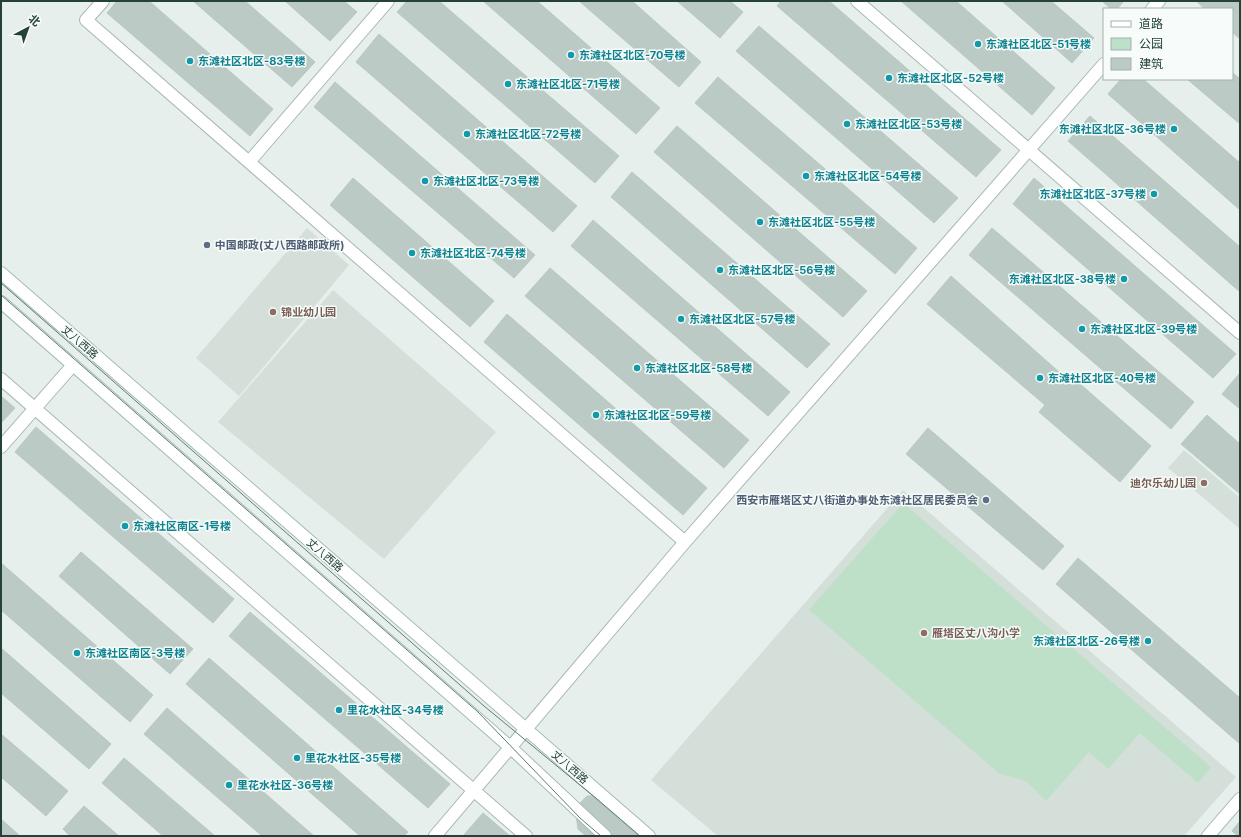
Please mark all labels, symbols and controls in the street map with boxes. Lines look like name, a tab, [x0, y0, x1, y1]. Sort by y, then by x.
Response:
north arrow	[8, 8, 48, 48]
legend	[1103, 8, 1233, 80]
text: 北	[26, 12, 43, 29]
text: 道路	[1139, 16, 1163, 31]
text: 公园	[1139, 36, 1163, 51]
place label: 东滩社区北区-51号楼	[986, 37, 1091, 51]
marker: 东滩社区北区-51号楼	[973, 39, 983, 49]
place label: 东滩社区北区-70号楼	[579, 48, 685, 62]
marker: 东滩社区北区-70号楼	[566, 50, 576, 60]
place label: 东滩社区北区-83号楼	[198, 54, 305, 68]
marker: 东滩社区北区-83号楼	[185, 56, 195, 66]
text: 建筑	[1139, 56, 1163, 71]
place label: 东滩社区北区-52号楼	[897, 71, 1004, 85]
marker: 东滩社区北区-52号楼	[884, 73, 894, 83]
place label: 东滩社区北区-71号楼	[516, 77, 620, 91]
marker: 东滩社区北区-71号楼	[503, 79, 513, 89]
place label: 东滩社区北区-53号楼	[855, 117, 962, 131]
marker: 东滩社区北区-53号楼	[842, 119, 852, 129]
place label: 东滩社区北区-36号楼	[1059, 122, 1166, 136]
marker: 东滩社区北区-36号楼	[1169, 124, 1179, 134]
place label: 东滩社区北区-72号楼	[475, 127, 581, 141]
marker: 东滩社区北区-72号楼	[462, 129, 472, 139]
place label: 东滩社区北区-54号楼	[814, 169, 922, 183]
marker: 东滩社区北区-54号楼	[801, 171, 811, 181]
place label: 东滩社区北区-73号楼	[433, 174, 539, 188]
marker: 东滩社区北区-73号楼	[420, 176, 430, 186]
place label: 东滩社区北区-37号楼	[1039, 187, 1146, 201]
marker: 东滩社区北区-37号楼	[1149, 189, 1159, 199]
place label: 东滩社区北区-55号楼	[768, 215, 875, 229]
marker: 东滩社区北区-55号楼	[755, 217, 765, 227]
place label: 中国邮政(丈八西路邮政所)	[215, 238, 344, 252]
marker: 中国邮政(丈八西路邮政所)	[202, 240, 212, 250]
place label: 东滩社区北区-74号楼	[420, 246, 526, 260]
marker: 东滩社区北区-74号楼	[407, 248, 417, 258]
place label: 东滩社区北区-56号楼	[728, 263, 835, 277]
marker: 东滩社区北区-56号楼	[715, 265, 725, 275]
place label: 东滩社区北区-38号楼	[1009, 272, 1116, 286]
marker: 东滩社区北区-38号楼	[1119, 274, 1129, 284]
place label: 锦业幼儿园	[281, 305, 336, 319]
marker: 锦业幼儿园	[268, 307, 278, 317]
place label: 东滩社区北区-57号楼	[689, 312, 796, 326]
marker: 东滩社区北区-57号楼	[676, 314, 686, 324]
street label: 丈八西路	[59, 322, 101, 362]
place label: 东滩社区北区-39号楼	[1090, 322, 1197, 336]
marker: 东滩社区北区-39号楼	[1077, 324, 1087, 334]
place label: 东滩社区北区-58号楼	[645, 361, 752, 375]
marker: 东滩社区北区-58号楼	[632, 363, 642, 373]
place label: 东滩社区北区-40号楼	[1048, 371, 1156, 385]
marker: 东滩社区北区-40号楼	[1035, 373, 1045, 383]
place label: 东滩社区北区-59号楼	[604, 408, 711, 422]
marker: 东滩社区北区-59号楼	[591, 410, 601, 420]
place label: 迪尔乐幼儿园	[1130, 476, 1196, 490]
marker: 迪尔乐幼儿园	[1199, 478, 1209, 488]
place label: 西安市雁塔区丈八街道办事处东滩社区居民委员会	[736, 493, 978, 507]
marker: 西安市雁塔区丈八街道办事处东滩社区居民委员会	[981, 495, 991, 505]
place label: 东滩社区南区-1号楼	[133, 519, 231, 533]
marker: 东滩社区南区-1号楼	[120, 521, 130, 531]
street label: 丈八西路	[304, 535, 346, 575]
place label: 雁塔区丈八沟小学	[932, 626, 1020, 640]
marker: 雁塔区丈八沟小学	[919, 628, 929, 638]
place label: 东滩社区北区-26号楼	[1033, 634, 1140, 648]
marker: 东滩社区北区-26号楼	[1143, 636, 1153, 646]
place label: 东滩社区南区-3号楼	[85, 646, 185, 660]
marker: 东滩社区南区-3号楼	[72, 648, 82, 658]
place label: 里花水社区-34号楼	[347, 703, 444, 717]
marker: 里花水社区-34号楼	[334, 705, 344, 715]
street label: 丈八西路	[549, 747, 591, 787]
place label: 里花水社区-35号楼	[305, 751, 401, 765]
marker: 里花水社区-35号楼	[292, 753, 302, 763]
place label: 里花水社区-36号楼	[237, 778, 333, 792]
marker: 里花水社区-36号楼	[224, 780, 234, 790]

